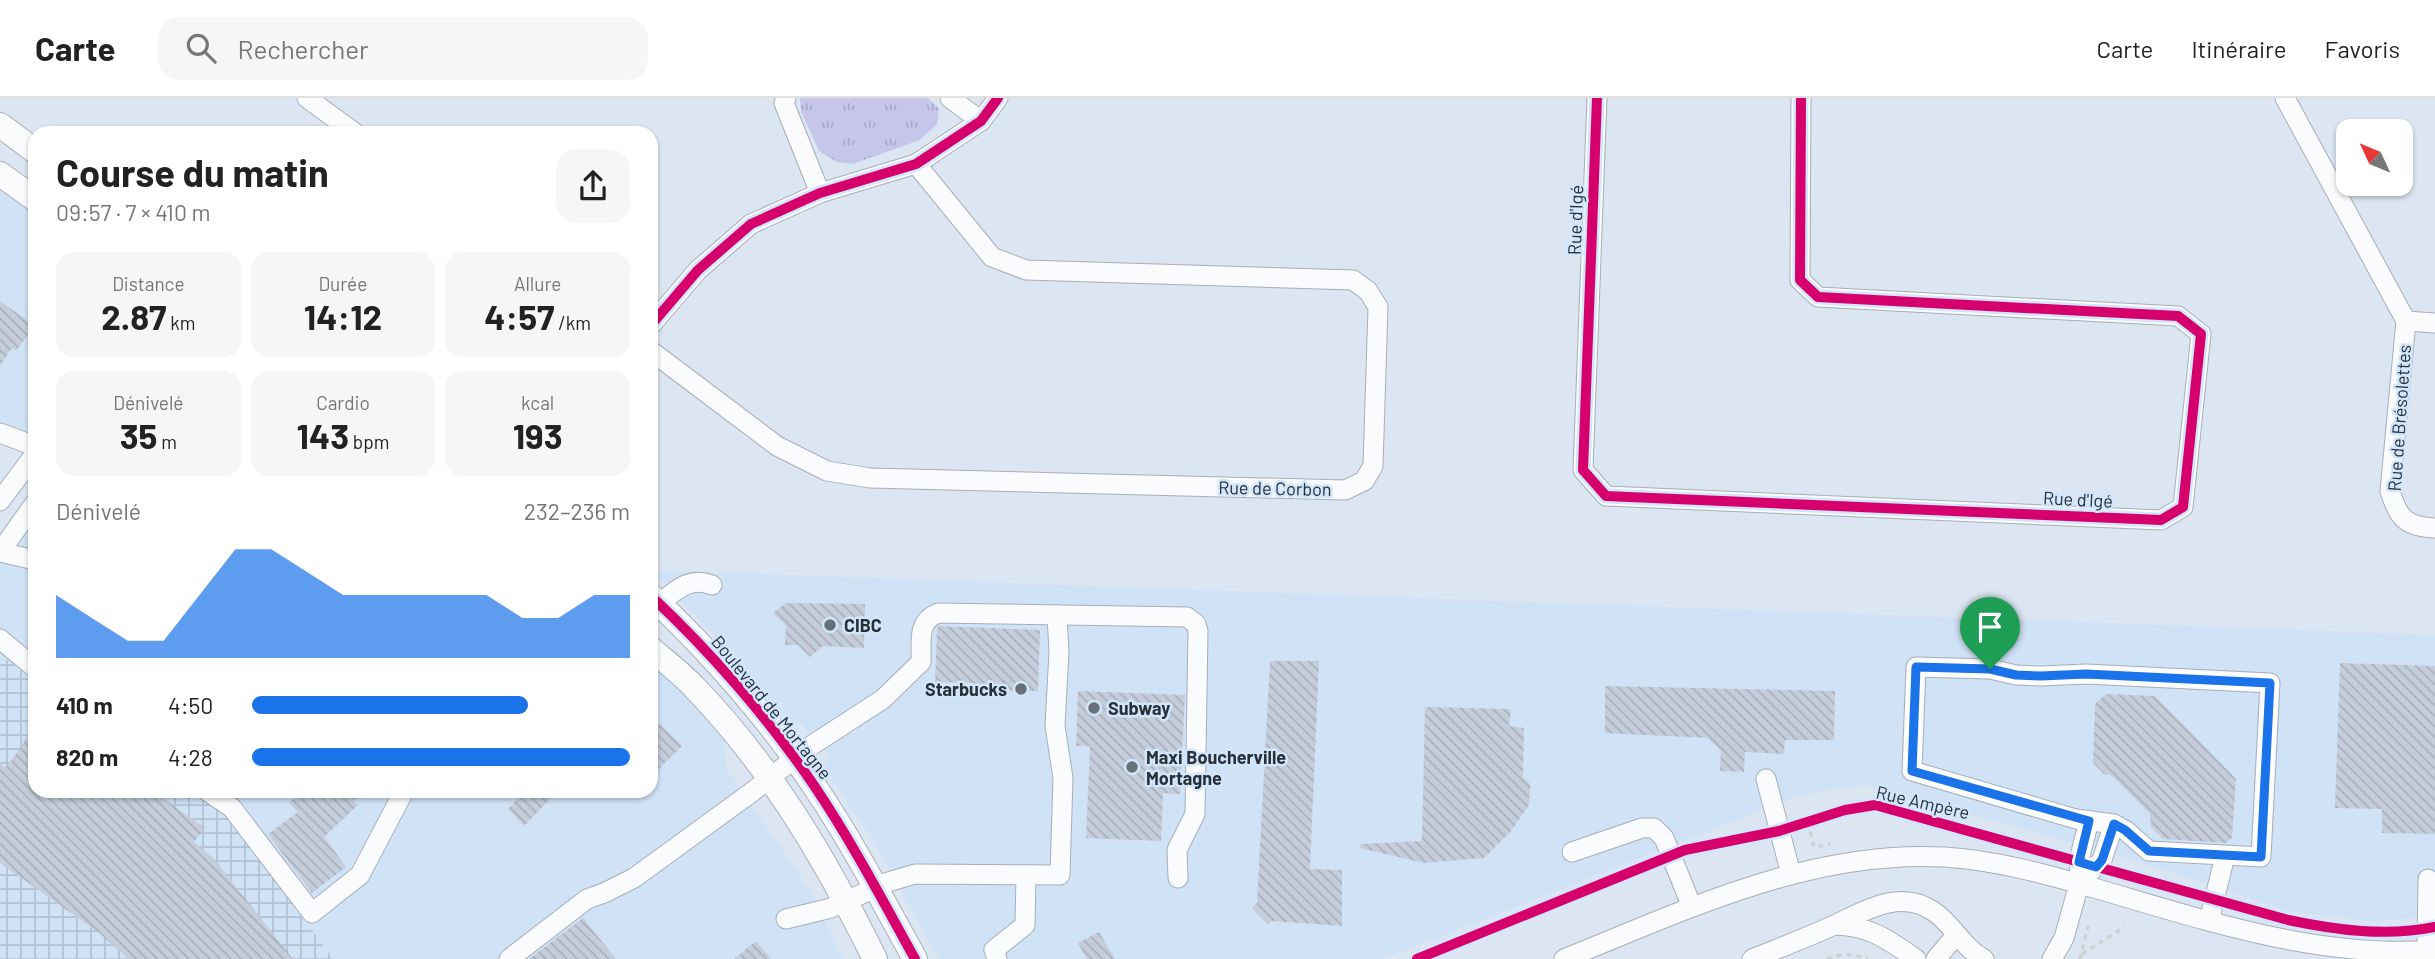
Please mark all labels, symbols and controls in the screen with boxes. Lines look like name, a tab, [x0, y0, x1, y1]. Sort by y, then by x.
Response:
search box	[158, 17, 648, 80]
text: Carte	[35, 28, 116, 68]
icon: search	[182, 29, 220, 67]
text: Rechercher	[238, 33, 368, 64]
text: Carte	[2097, 34, 2153, 63]
text: Itinéraire	[2191, 34, 2287, 63]
text: Favoris	[2325, 34, 2400, 63]
north arrow	[2336, 119, 2413, 196]
map controls	[2336, 119, 2413, 196]
text: Course du matin	[56, 149, 329, 195]
button: share	[556, 149, 630, 223]
street label: Rue d'Igé	[1563, 185, 1587, 255]
text: 09:57 · 7 × 410 m	[56, 198, 211, 226]
text: Distance	[112, 272, 185, 295]
text: Durée	[319, 272, 367, 295]
text: Allure	[514, 272, 561, 295]
text: 2.87	[101, 295, 166, 337]
text: 14:12	[304, 295, 382, 337]
text: 4:57	[484, 295, 554, 337]
text: km	[166, 311, 196, 334]
text: /km	[554, 311, 591, 334]
street label: Rue de Brésolettes	[2383, 344, 2415, 492]
text: Dénivelé	[113, 391, 183, 414]
text: Cardio	[316, 391, 370, 414]
text: kcal	[521, 391, 554, 414]
text: 35	[120, 414, 157, 456]
text: 143	[297, 414, 349, 456]
text: 193	[513, 414, 563, 456]
text: m	[157, 430, 177, 453]
text: bpm	[349, 430, 389, 453]
street label: Rue de Corbon	[1218, 476, 1332, 500]
street label: Rue d'Igé	[2042, 486, 2114, 512]
text: Dénivelé	[56, 497, 141, 525]
text: 232–236 m	[524, 497, 630, 525]
pin	[1960, 597, 2020, 669]
icon: arrive	[1971, 608, 2009, 646]
place label: CIBC	[844, 614, 882, 636]
marker: CIBC	[822, 617, 838, 633]
street label: Boulevard de Mortagne	[707, 631, 837, 783]
place label: Starbucks	[925, 678, 1007, 700]
marker: Starbucks	[1013, 681, 1029, 697]
text: 410 m	[56, 691, 113, 719]
text: 4:50	[168, 691, 213, 719]
place label: Subway	[1108, 697, 1170, 719]
marker: Subway	[1086, 700, 1102, 716]
text: 820 m	[56, 743, 118, 771]
text: 4:28	[168, 743, 213, 771]
place label: Maxi Boucherville Mortagne	[1146, 746, 1286, 789]
marker: Maxi Boucherville Mortagne	[1124, 759, 1140, 775]
street label: Rue Ampère	[1874, 781, 1972, 823]

